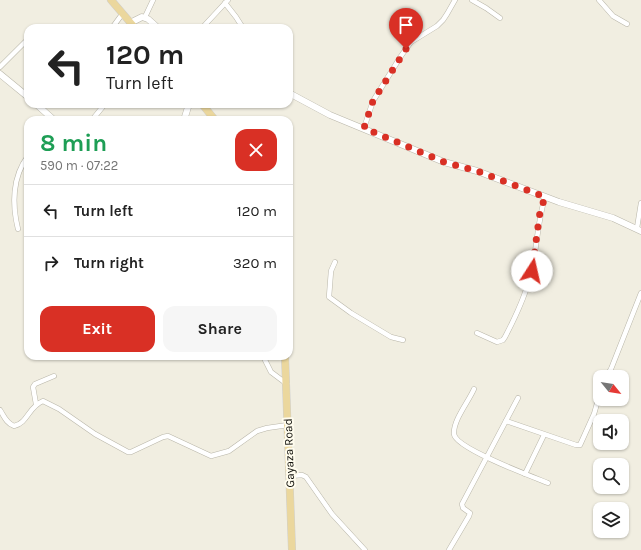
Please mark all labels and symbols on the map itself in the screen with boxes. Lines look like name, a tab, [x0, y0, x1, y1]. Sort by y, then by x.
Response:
pin	[389, 8, 423, 49]
position arrow	[511, 250, 553, 292]
north arrow	[593, 370, 629, 406]
street label: Gayaza Road	[281, 418, 297, 488]

